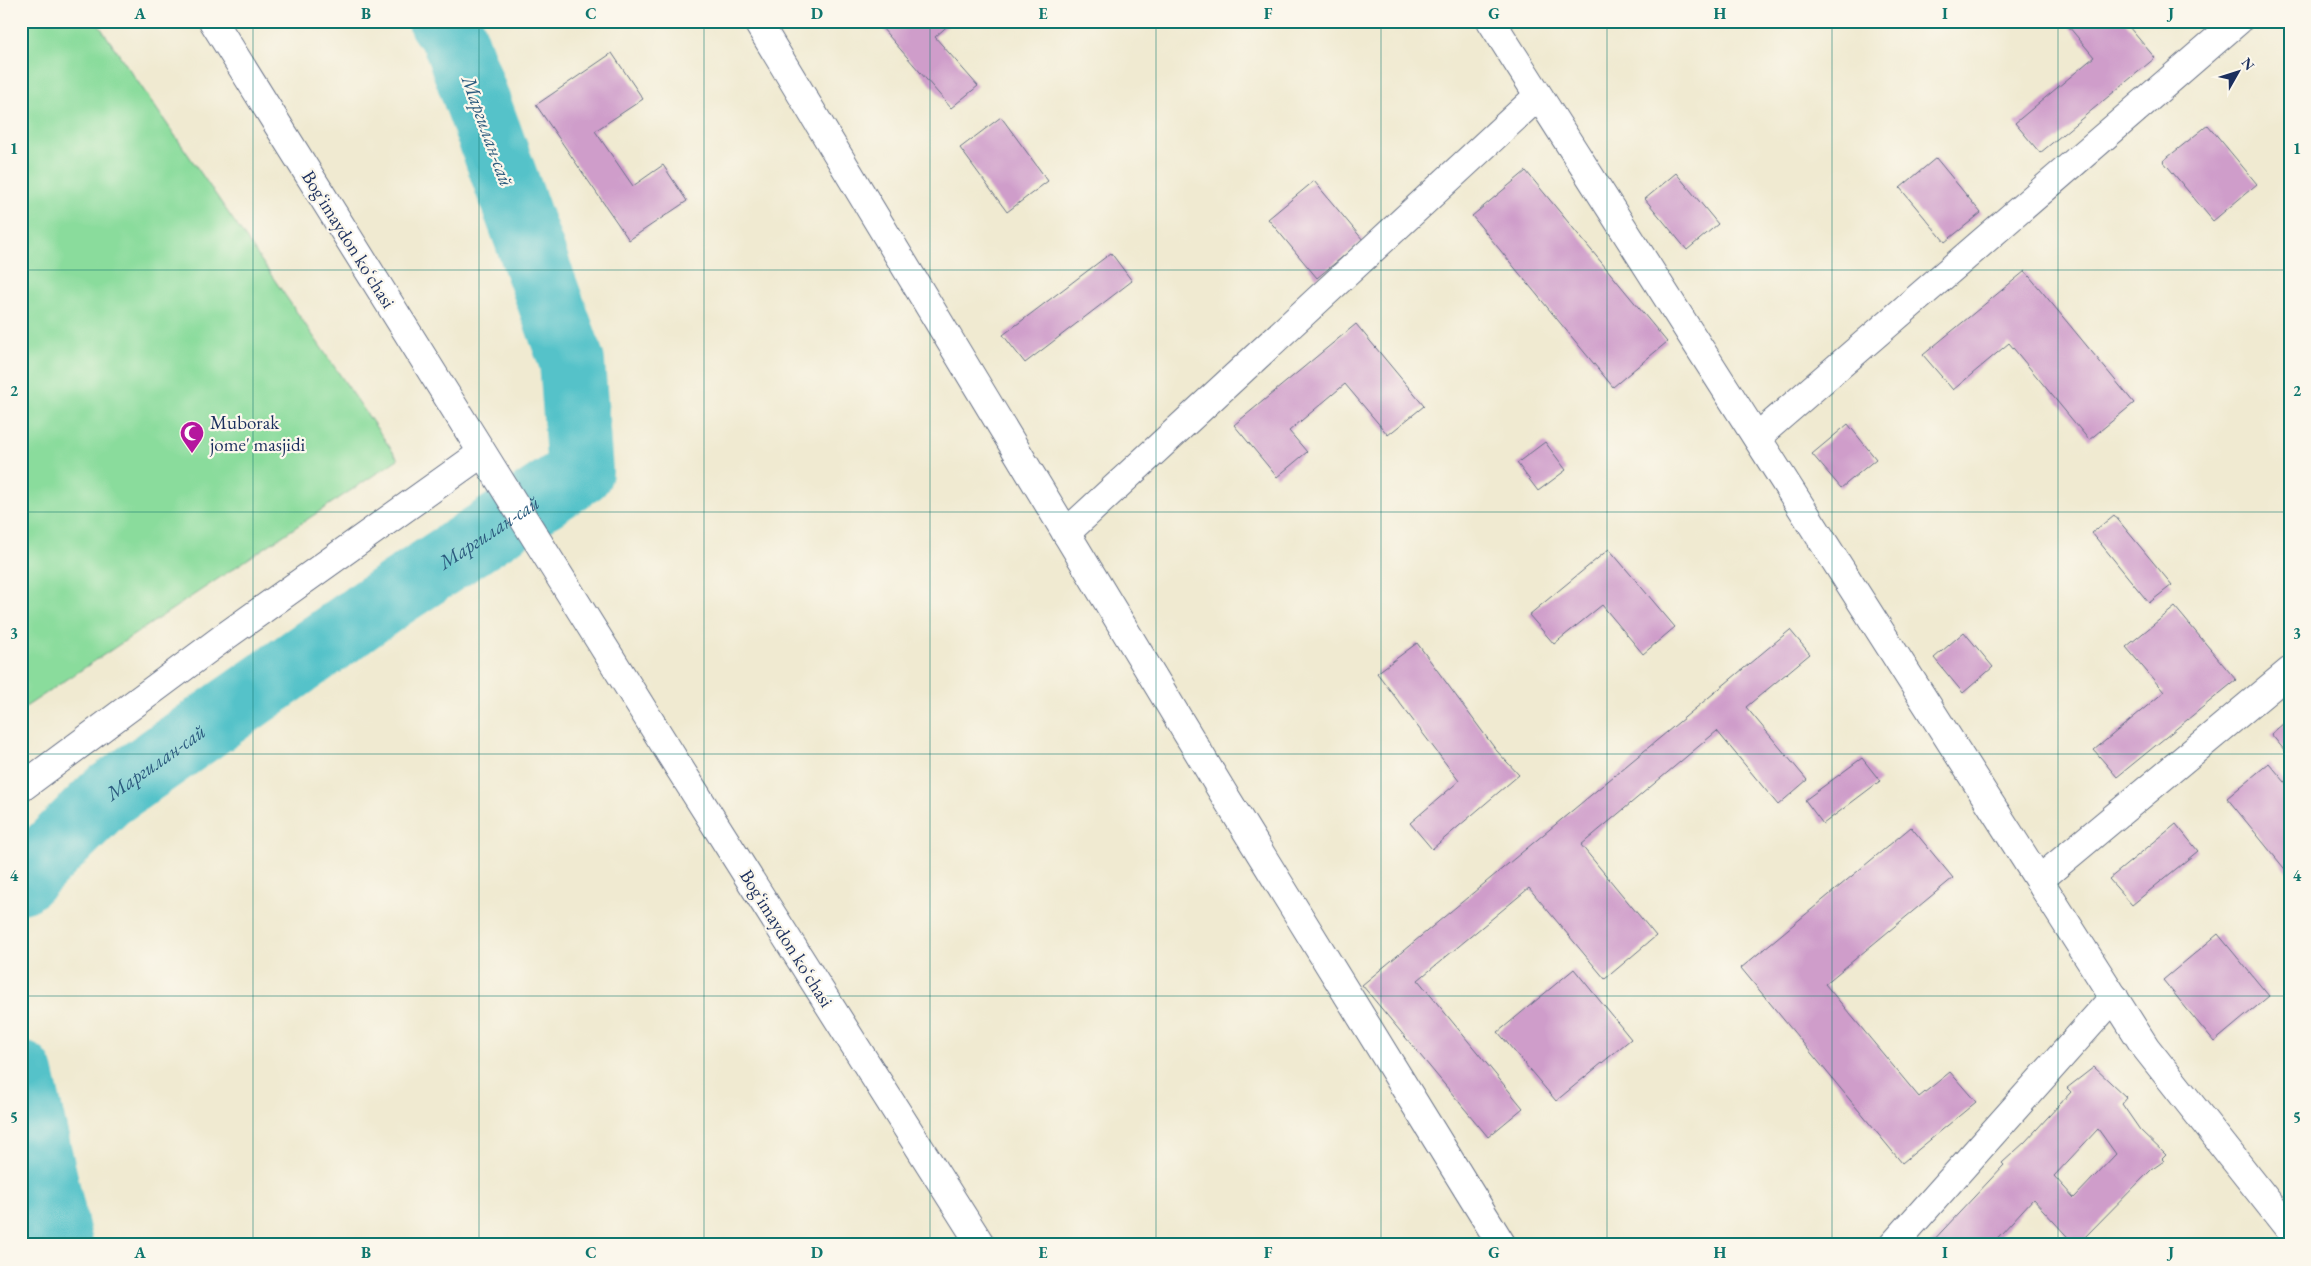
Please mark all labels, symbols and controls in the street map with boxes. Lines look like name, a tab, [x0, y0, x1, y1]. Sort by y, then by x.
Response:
text: A	[133, 3, 146, 24]
text: B	[361, 3, 371, 24]
text: C	[585, 3, 597, 24]
text: D	[811, 3, 823, 24]
text: E	[1038, 3, 1048, 24]
text: F	[1264, 3, 1273, 24]
text: G	[1488, 3, 1500, 24]
text: H	[1714, 3, 1727, 24]
text: I	[1942, 3, 1948, 24]
text: J	[2166, 3, 2174, 24]
north arrow	[2214, 48, 2264, 98]
text: N	[2238, 54, 2259, 74]
water label: Маргилан-сай	[456, 71, 520, 190]
text: 1	[10, 138, 18, 159]
text: 1	[2293, 138, 2301, 159]
street label: Bogʻimaydon koʻchasi	[296, 166, 401, 313]
text: 2	[10, 380, 19, 401]
text: 2	[2293, 380, 2302, 401]
place label: Muborak jome' masjidi	[209, 410, 306, 457]
mosque icon: Muborak jome' masjidi	[179, 420, 205, 454]
water label: Маргилан-сай	[432, 489, 544, 576]
text: 3	[10, 623, 18, 644]
text: 3	[2293, 623, 2301, 644]
water label: Маргилан-сай	[100, 718, 210, 807]
text: 4	[10, 865, 19, 886]
street label: Bogʻimaydon koʻchasi	[734, 865, 839, 1012]
text: 4	[2293, 865, 2302, 886]
text: 5	[10, 1107, 18, 1128]
text: 5	[2293, 1107, 2301, 1128]
text: A	[133, 1242, 146, 1263]
text: B	[361, 1242, 371, 1263]
text: C	[585, 1242, 597, 1263]
text: D	[811, 1242, 823, 1263]
text: E	[1038, 1242, 1048, 1263]
text: F	[1264, 1242, 1273, 1263]
text: G	[1488, 1242, 1500, 1263]
text: H	[1714, 1242, 1727, 1263]
text: I	[1942, 1242, 1948, 1263]
text: J	[2166, 1242, 2174, 1263]

